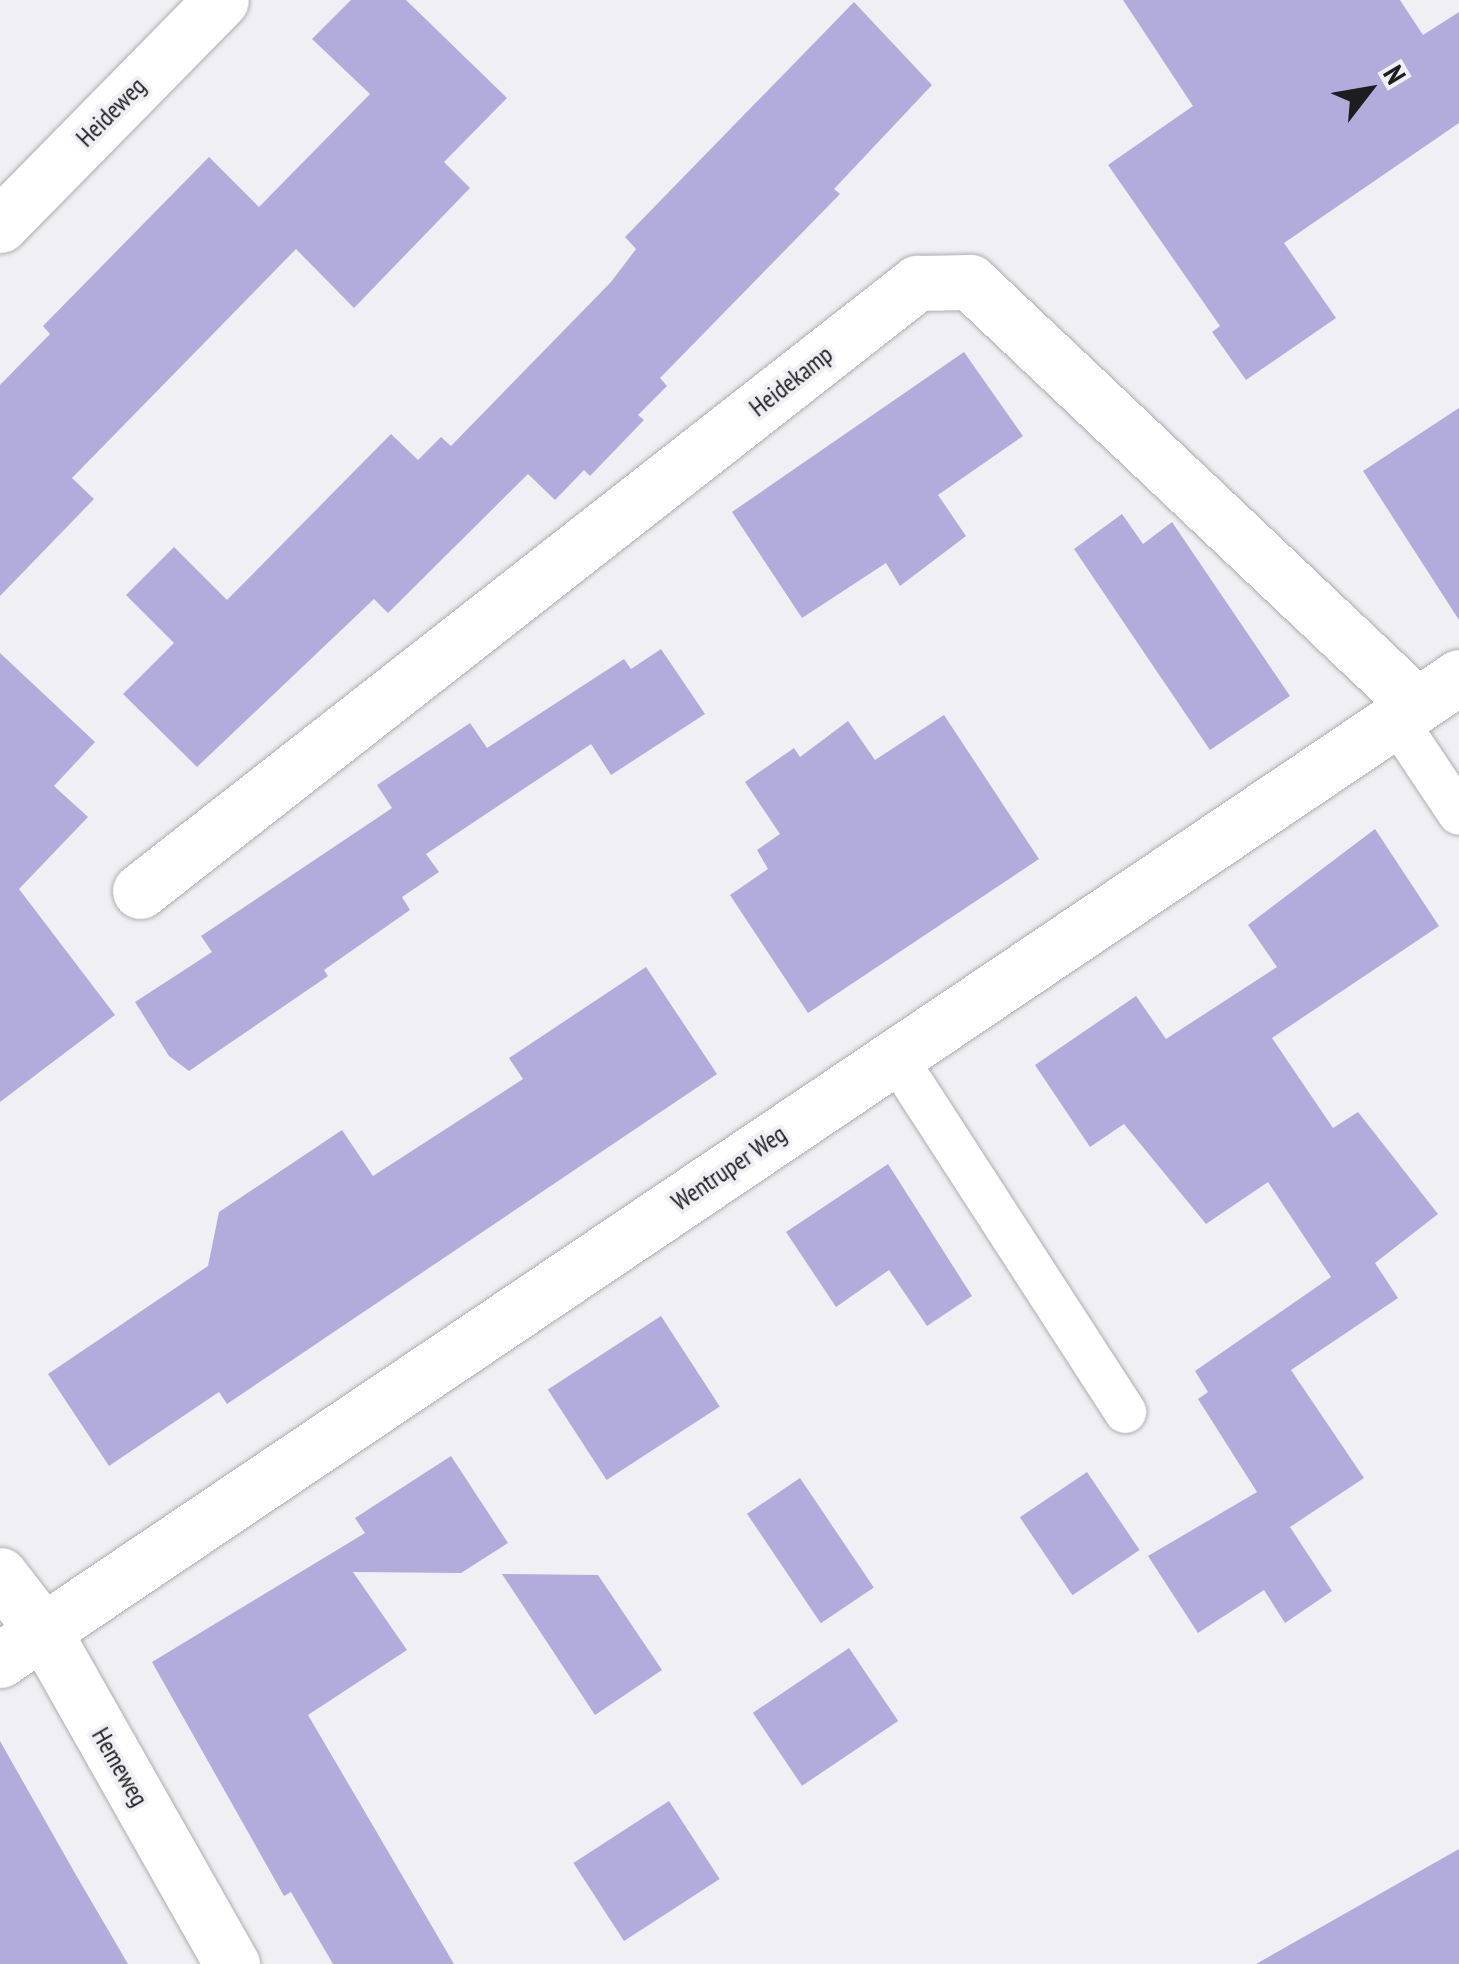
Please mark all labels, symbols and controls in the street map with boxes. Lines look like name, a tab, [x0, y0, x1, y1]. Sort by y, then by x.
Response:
north arrow	[1319, 40, 1419, 140]
text: N	[1375, 58, 1415, 90]
street label: Heideweg	[70, 71, 152, 153]
street label: Heidekamp	[743, 339, 839, 423]
street label: Wentruper Weg	[666, 1119, 792, 1217]
street label: Hemeweg	[86, 1722, 154, 1812]

